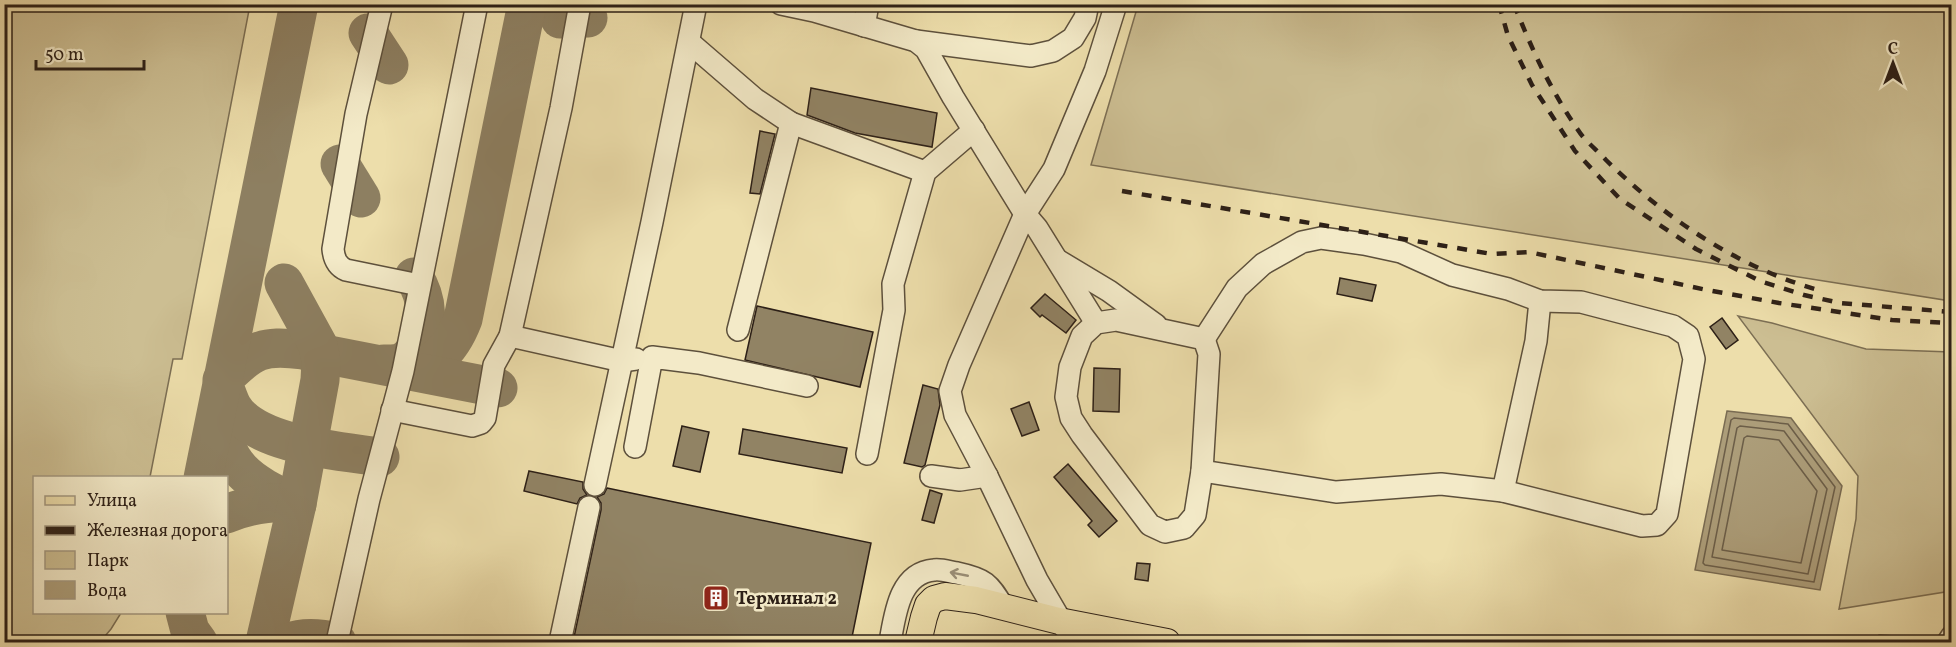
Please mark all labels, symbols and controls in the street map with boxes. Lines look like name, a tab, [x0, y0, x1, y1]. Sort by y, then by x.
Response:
scale bar	[36, 33, 144, 71]
north arrow	[1863, 33, 1923, 93]
text: С	[1888, 39, 1898, 61]
text: 50 m	[45, 43, 84, 68]
legend	[33, 476, 228, 614]
text: Улица	[87, 489, 137, 514]
text: Железная дорога	[87, 519, 228, 544]
text: Парк	[87, 549, 129, 574]
one-way arrow	[950, 567, 969, 579]
text: Вода	[87, 579, 127, 604]
building icon: Терминал 2	[701, 583, 731, 613]
place label: Терминал 2	[736, 587, 837, 612]

